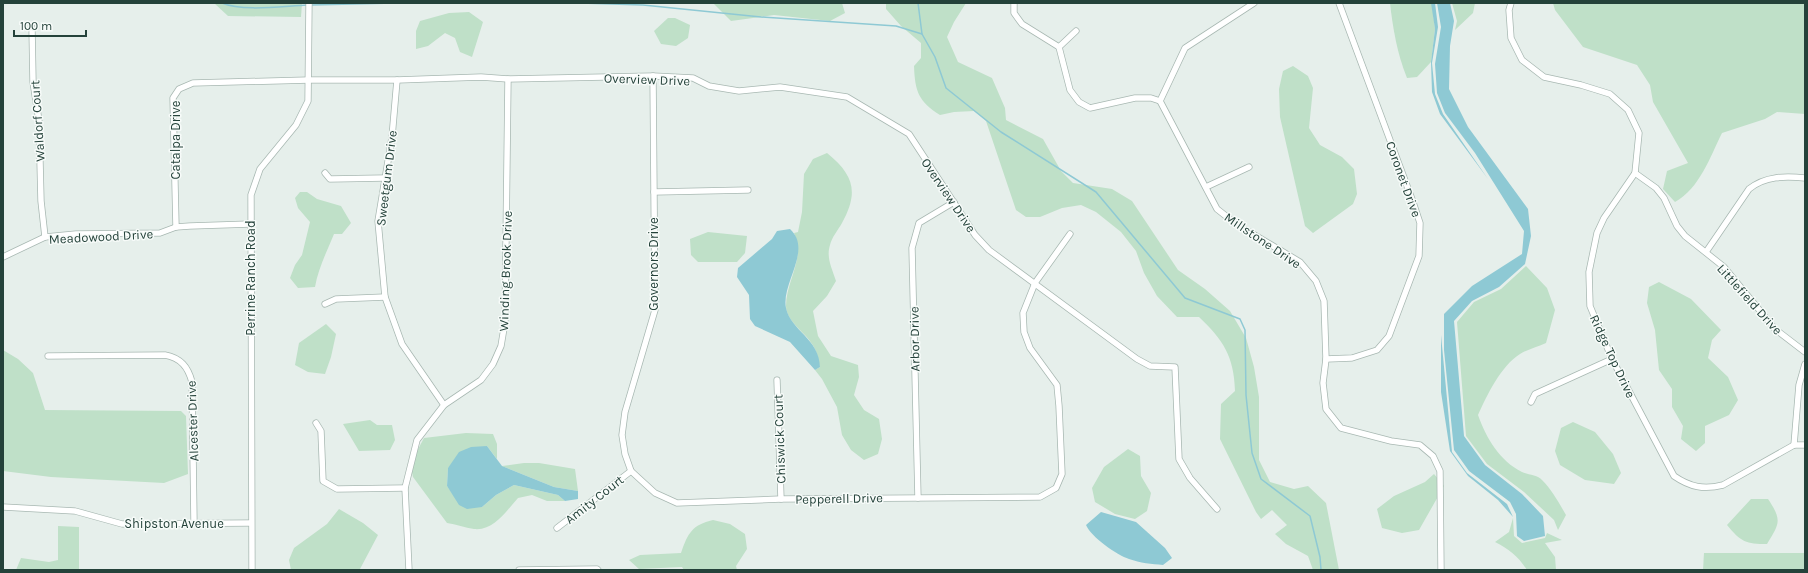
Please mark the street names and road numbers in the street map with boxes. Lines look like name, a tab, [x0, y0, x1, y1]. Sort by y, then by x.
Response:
street label: Overview Drive	[604, 70, 691, 89]
street label: Waldorf Court	[27, 80, 48, 162]
street label: Catalpa Drive	[168, 100, 183, 180]
street label: Sweetgum Drive	[373, 129, 400, 227]
street label: Coronet Drive	[1383, 139, 1424, 219]
street label: Overview Drive	[918, 155, 979, 235]
street label: Millstone Drive	[1222, 209, 1304, 272]
street label: Winding Brook Drive	[496, 210, 515, 332]
street label: Governors Drive	[646, 217, 661, 311]
street label: Perrine Ranch Road	[243, 220, 258, 336]
street label: Meadowood Drive	[48, 226, 154, 247]
street label: Littlefield Drive	[1714, 261, 1785, 338]
street label: Arbor Drive	[906, 306, 923, 372]
street label: Ridge Top Drive	[1587, 312, 1639, 401]
street label: Alcester Drive	[184, 380, 201, 462]
street label: Chiswick Court	[770, 394, 789, 484]
street label: Amity Court	[562, 472, 627, 527]
street label: Pepperell Drive	[795, 490, 883, 507]
street label: Shipston Avenue	[124, 516, 224, 531]

